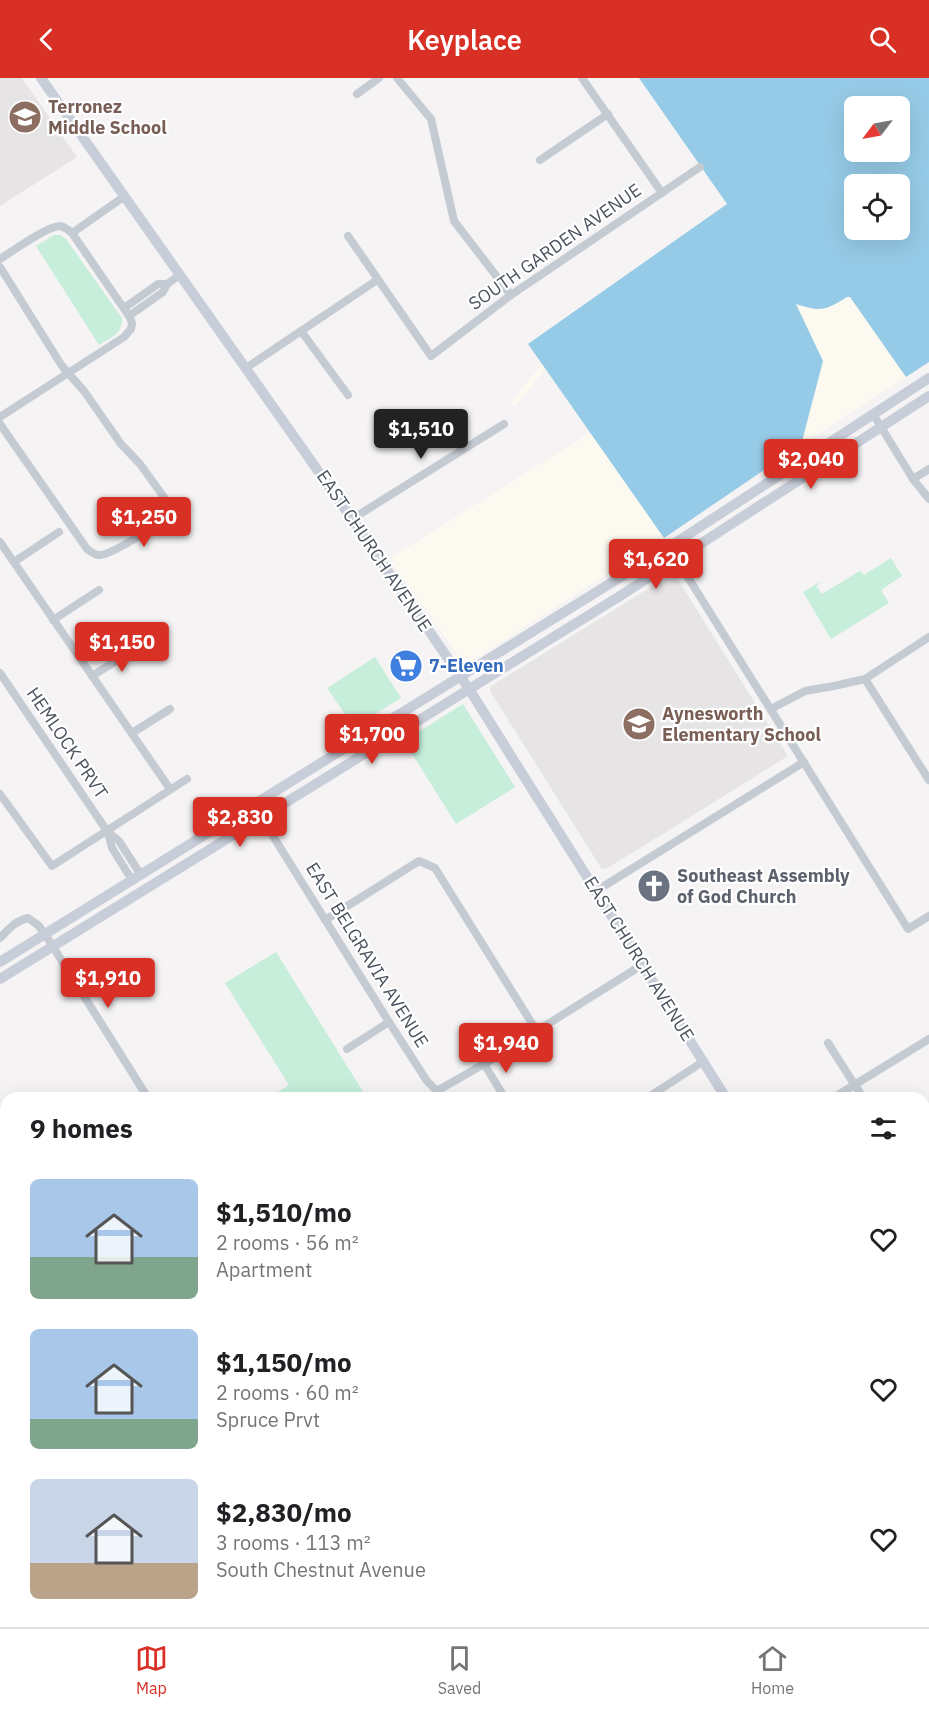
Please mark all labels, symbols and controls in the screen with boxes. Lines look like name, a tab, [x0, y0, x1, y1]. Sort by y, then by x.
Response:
text: Keyplace	[407, 22, 522, 57]
icon: back	[30, 23, 63, 56]
icon: search	[866, 23, 899, 56]
place label: Terronez Middle School	[48, 95, 167, 139]
north arrow	[844, 96, 910, 162]
map controls	[844, 96, 910, 240]
school or university icon: Terronez Middle School	[7, 99, 43, 135]
button: locate	[844, 174, 910, 240]
street label: SOUTH GARDEN AVENUE	[464, 178, 645, 315]
pin: $1,510	[372, 409, 470, 460]
text: $1,510	[388, 415, 454, 442]
pin: $2,040	[762, 439, 860, 490]
text: $2,040	[778, 445, 844, 472]
street label: EAST CHURCH AVENUE	[312, 465, 437, 636]
pin: $1,250	[95, 497, 193, 548]
text: $1,250	[111, 503, 177, 530]
pin: $1,620	[607, 539, 705, 590]
text: $1,620	[623, 545, 689, 572]
pin: $1,150	[73, 622, 171, 673]
text: $1,150	[89, 628, 155, 655]
supermarket icon: 7-Eleven	[388, 648, 424, 684]
place label: 7-Eleven	[429, 654, 504, 677]
street label: HEMLOCK PRVT	[22, 683, 113, 803]
place label: Aynesworth Elementary School	[662, 702, 821, 746]
school or university icon: Aynesworth Elementary School	[621, 706, 657, 742]
pin: $1,700	[323, 714, 421, 765]
text: $1,700	[339, 720, 405, 747]
pin: $2,830	[191, 797, 289, 848]
text: $2,830	[207, 803, 273, 830]
street label: EAST BELGRAVIA AVENUE	[301, 858, 434, 1052]
place label: Southeast Assembly of God Church	[677, 864, 850, 908]
church icon: Southeast Assembly of God Church	[636, 868, 672, 904]
street label: EAST CHURCH AVENUE	[579, 872, 700, 1045]
pin: $1,910	[59, 958, 157, 1009]
text: $1,910	[75, 964, 141, 991]
pin: $1,940	[457, 1023, 555, 1074]
text: $1,940	[473, 1029, 539, 1056]
text: 9 homes	[30, 1111, 133, 1145]
icon: filters	[867, 1112, 900, 1145]
text: $1,510/mo	[216, 1195, 352, 1229]
icon: home	[78, 1203, 150, 1275]
icon: heart	[867, 1223, 900, 1256]
text: 2 rooms · 56 m²	[216, 1229, 359, 1256]
text: Apartment	[216, 1256, 312, 1283]
text: $1,150/mo	[216, 1345, 352, 1379]
icon: home	[78, 1353, 150, 1425]
icon: heart	[867, 1373, 900, 1406]
text: 2 rooms · 60 m²	[216, 1379, 359, 1406]
text: Spruce Prvt	[216, 1406, 320, 1433]
text: $2,830/mo	[216, 1495, 352, 1529]
icon: home	[78, 1503, 150, 1575]
icon: heart	[867, 1523, 900, 1556]
text: 3 rooms · 113 m²	[216, 1529, 371, 1556]
text: South Chestnut Avenue	[216, 1556, 426, 1583]
tab: Map	[135, 1642, 168, 1698]
tab: Saved	[438, 1642, 481, 1698]
tab: Home	[751, 1642, 794, 1698]

